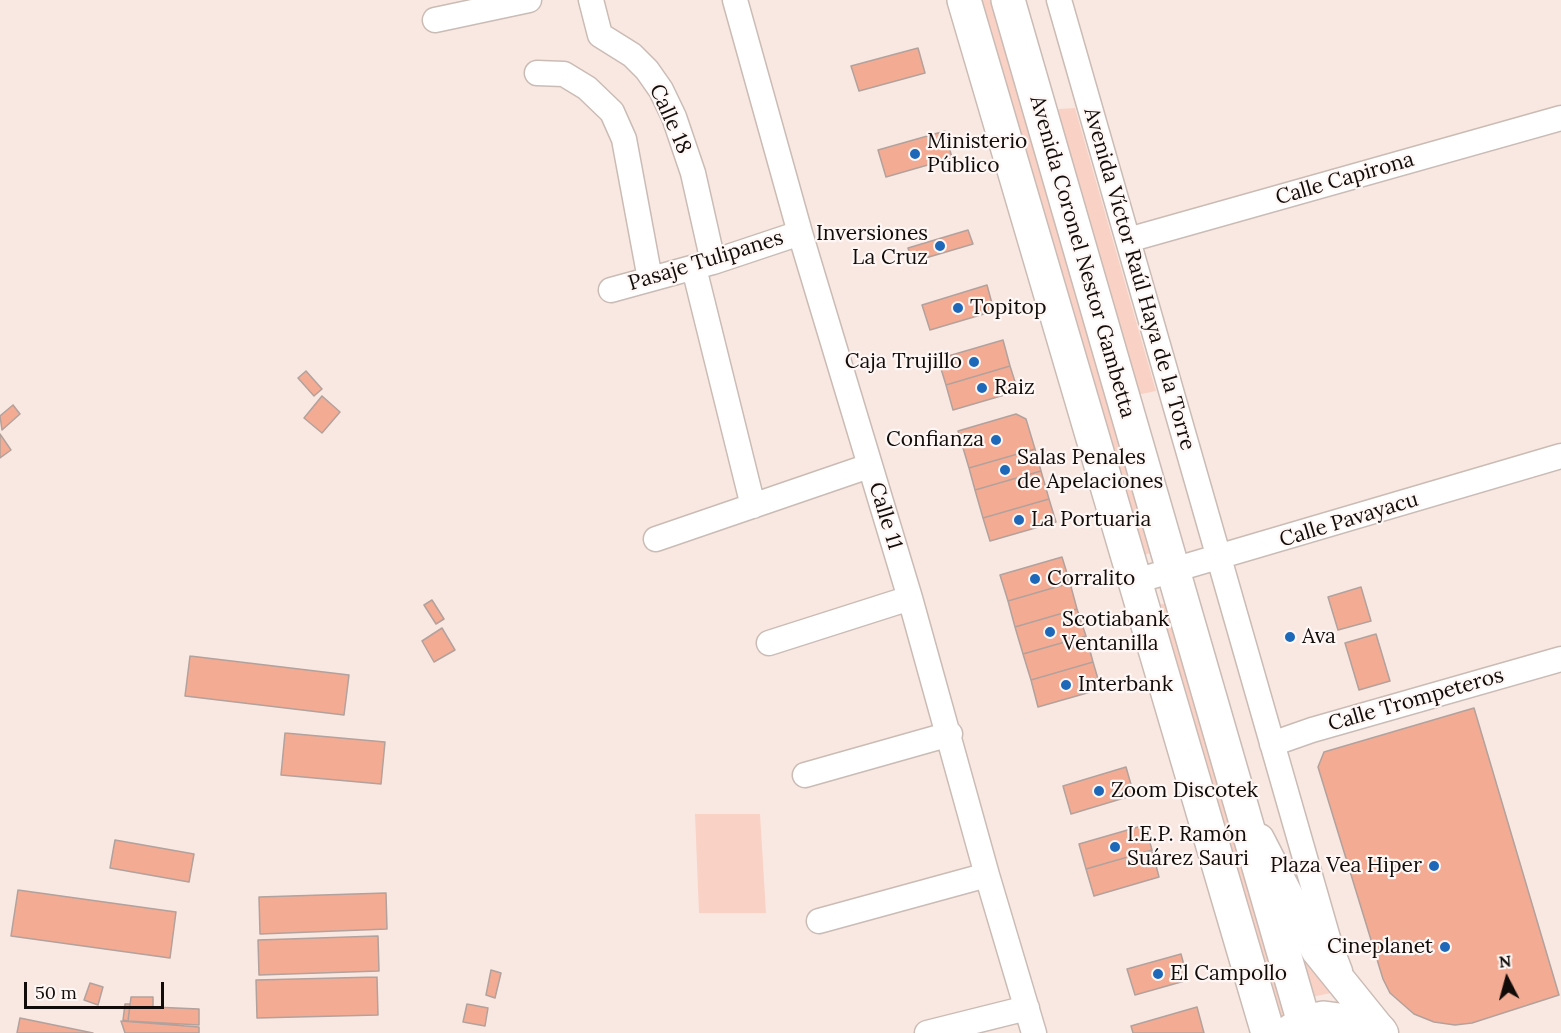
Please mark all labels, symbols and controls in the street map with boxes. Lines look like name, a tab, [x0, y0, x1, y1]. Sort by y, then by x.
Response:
street label: Calle 18	[644, 80, 696, 158]
street label: Avenida Coronel Nestor Gambetta	[1024, 93, 1140, 421]
street label: Avenida Víctor Raúl Haya de la Torre	[1078, 105, 1200, 453]
place label: Ministerio Público	[927, 129, 1027, 179]
marker: Ministerio Público	[908, 147, 922, 161]
street label: Calle Capirona	[1273, 147, 1417, 211]
place label: Inversiones La Cruz	[816, 221, 928, 271]
street label: Pasaje Tulipanes	[625, 225, 787, 297]
marker: Inversiones La Cruz	[933, 239, 947, 253]
place label: Topitop	[970, 295, 1046, 321]
marker: Topitop	[951, 301, 965, 315]
place label: Caja Trujillo	[845, 349, 962, 375]
marker: Caja Trujillo	[967, 355, 981, 369]
place label: Raiz	[994, 375, 1035, 401]
marker: Raiz	[975, 381, 989, 395]
place label: Confianza	[886, 427, 984, 453]
marker: Confianza	[989, 433, 1003, 447]
place label: Salas Penales de Apelaciones	[1017, 445, 1163, 495]
marker: Salas Penales de Apelaciones	[998, 463, 1012, 477]
street label: Calle 11	[863, 479, 907, 553]
street label: Calle Pavayacu	[1277, 487, 1421, 553]
place label: La Portuaria	[1031, 507, 1151, 533]
marker: La Portuaria	[1012, 513, 1026, 527]
place label: Corralito	[1047, 566, 1135, 592]
marker: Corralito	[1028, 572, 1042, 586]
place label: Scotiabank Ventanilla	[1062, 607, 1169, 657]
place label: Ava	[1302, 624, 1336, 650]
marker: Scotiabank Ventanilla	[1043, 625, 1057, 639]
marker: Ava	[1283, 630, 1297, 644]
street label: Calle Trompeteros	[1325, 663, 1507, 737]
place label: Interbank	[1078, 672, 1173, 698]
marker: Interbank	[1059, 678, 1073, 692]
place label: Zoom Discotek	[1111, 778, 1258, 804]
marker: Zoom Discotek	[1092, 784, 1106, 798]
place label: I.E.P. Ramón Suárez Sauri	[1127, 822, 1249, 872]
marker: I.E.P. Ramón Suárez Sauri	[1108, 840, 1122, 854]
place label: Plaza Vea Hiper	[1270, 853, 1422, 879]
marker: Plaza Vea Hiper	[1427, 859, 1441, 873]
place label: Cineplanet	[1327, 934, 1433, 960]
marker: Cineplanet	[1438, 940, 1452, 954]
north arrow	[1477, 949, 1537, 1009]
text: N	[1498, 951, 1512, 972]
place label: El Campollo	[1170, 961, 1287, 987]
marker: El Campollo	[1151, 967, 1165, 981]
scale bar	[27, 970, 166, 1008]
text: 50 m	[35, 981, 77, 1004]

